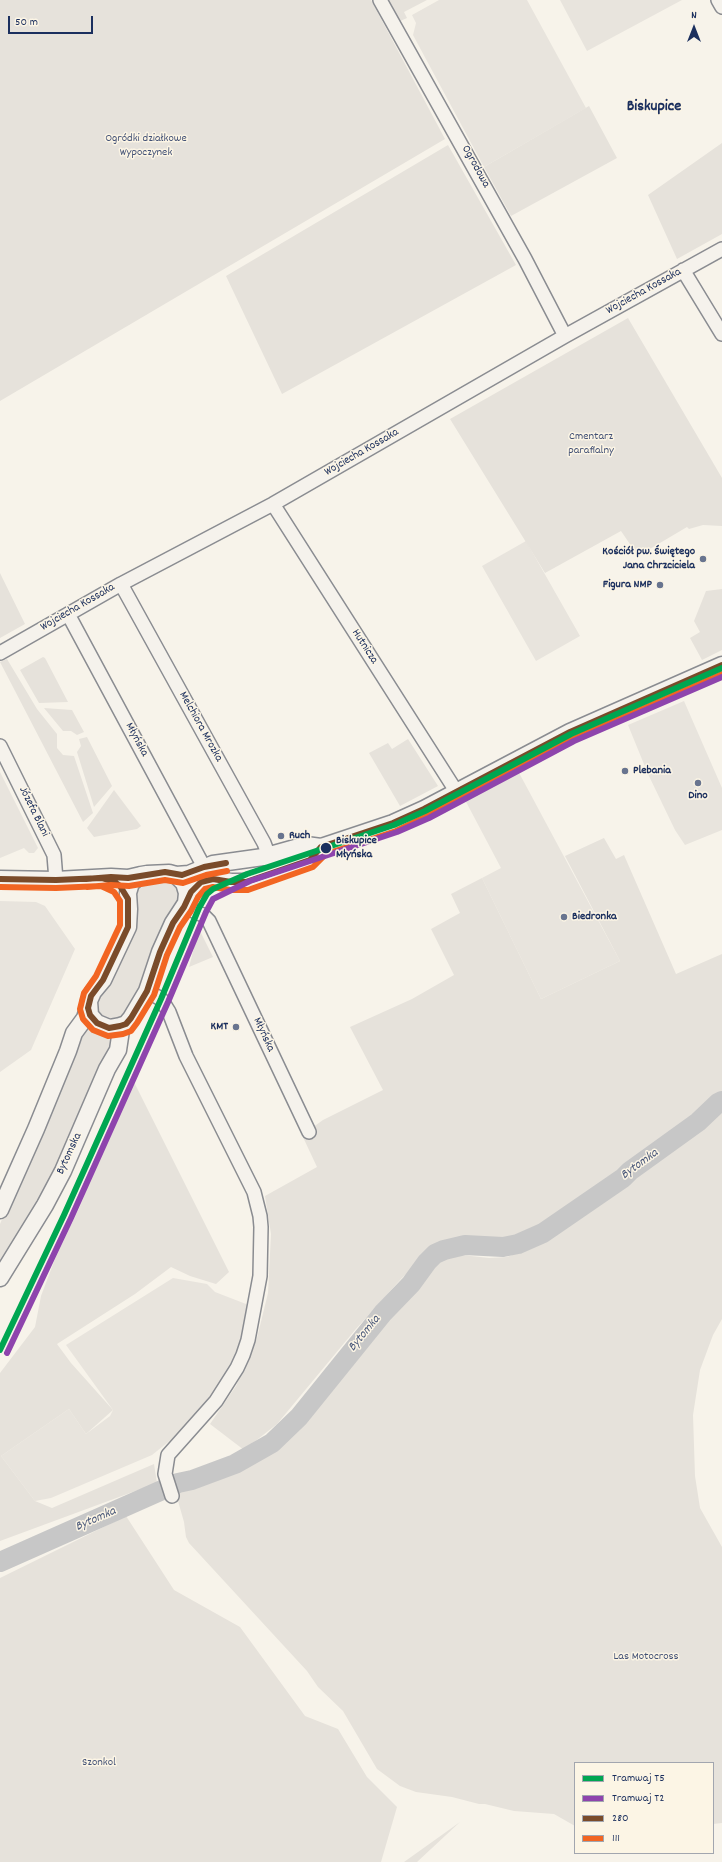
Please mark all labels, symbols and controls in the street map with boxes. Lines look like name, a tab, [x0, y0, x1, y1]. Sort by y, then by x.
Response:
scale bar	[10, 8, 95, 34]
north arrow	[674, 8, 714, 48]
text: N	[691, 8, 697, 24]
text: 50 m	[15, 14, 38, 31]
district label: Biskupice	[627, 98, 681, 118]
park label: Ogródki działkowe Wypoczynek	[105, 132, 187, 160]
street label: Ogrodowa	[457, 143, 493, 191]
street label: Wojciecha Kossaka	[604, 265, 684, 319]
street label: Wojciecha Kossaka	[322, 426, 402, 480]
park label: Cmentarz parafialny	[568, 430, 614, 458]
place label: Kościół pw. Świętego Jana Chrzciciela	[602, 545, 695, 573]
marker: Kościół pw. Świętego Jana Chrzciciela	[698, 554, 708, 564]
place label: Figura NMP	[603, 578, 652, 592]
marker: Figura NMP	[655, 580, 665, 590]
street label: Wojciecha Kossaka	[38, 581, 118, 635]
street label: Hutnicza	[347, 627, 381, 667]
street label: Melchiora Mrozka	[175, 689, 225, 765]
street label: Młyńska	[121, 721, 151, 759]
place label: Plebania	[633, 764, 671, 778]
marker: Plebania	[620, 766, 630, 776]
marker: Dino	[693, 778, 703, 788]
street label: Józefa Blani	[15, 785, 51, 839]
place label: Dino	[688, 789, 708, 803]
place label: Ruch	[289, 829, 310, 843]
marker: Ruch	[276, 831, 286, 841]
place label: Biskupice Młyńska	[336, 834, 377, 862]
marker: Biskupice Młyńska	[319, 841, 333, 855]
place label: Biedronka	[572, 910, 617, 924]
marker: Biedronka	[559, 912, 569, 922]
street label: Młyńska	[249, 1016, 277, 1054]
place label: KMT	[211, 1020, 228, 1034]
marker: KMT	[231, 1022, 241, 1032]
street label: Bytomska	[54, 1131, 86, 1177]
water label: Bytomka	[618, 1146, 662, 1184]
water label: Bytomka	[346, 1313, 384, 1355]
water label: Bytomka	[73, 1504, 119, 1536]
park label: Las Motocross	[613, 1650, 679, 1664]
park label: Szonkol	[82, 1756, 116, 1770]
legend	[574, 1762, 714, 1854]
text: Tramwaj T5	[612, 1770, 665, 1787]
text: Tramwaj T2	[612, 1790, 664, 1807]
text: 280	[612, 1810, 629, 1827]
text: 111	[612, 1830, 620, 1847]

